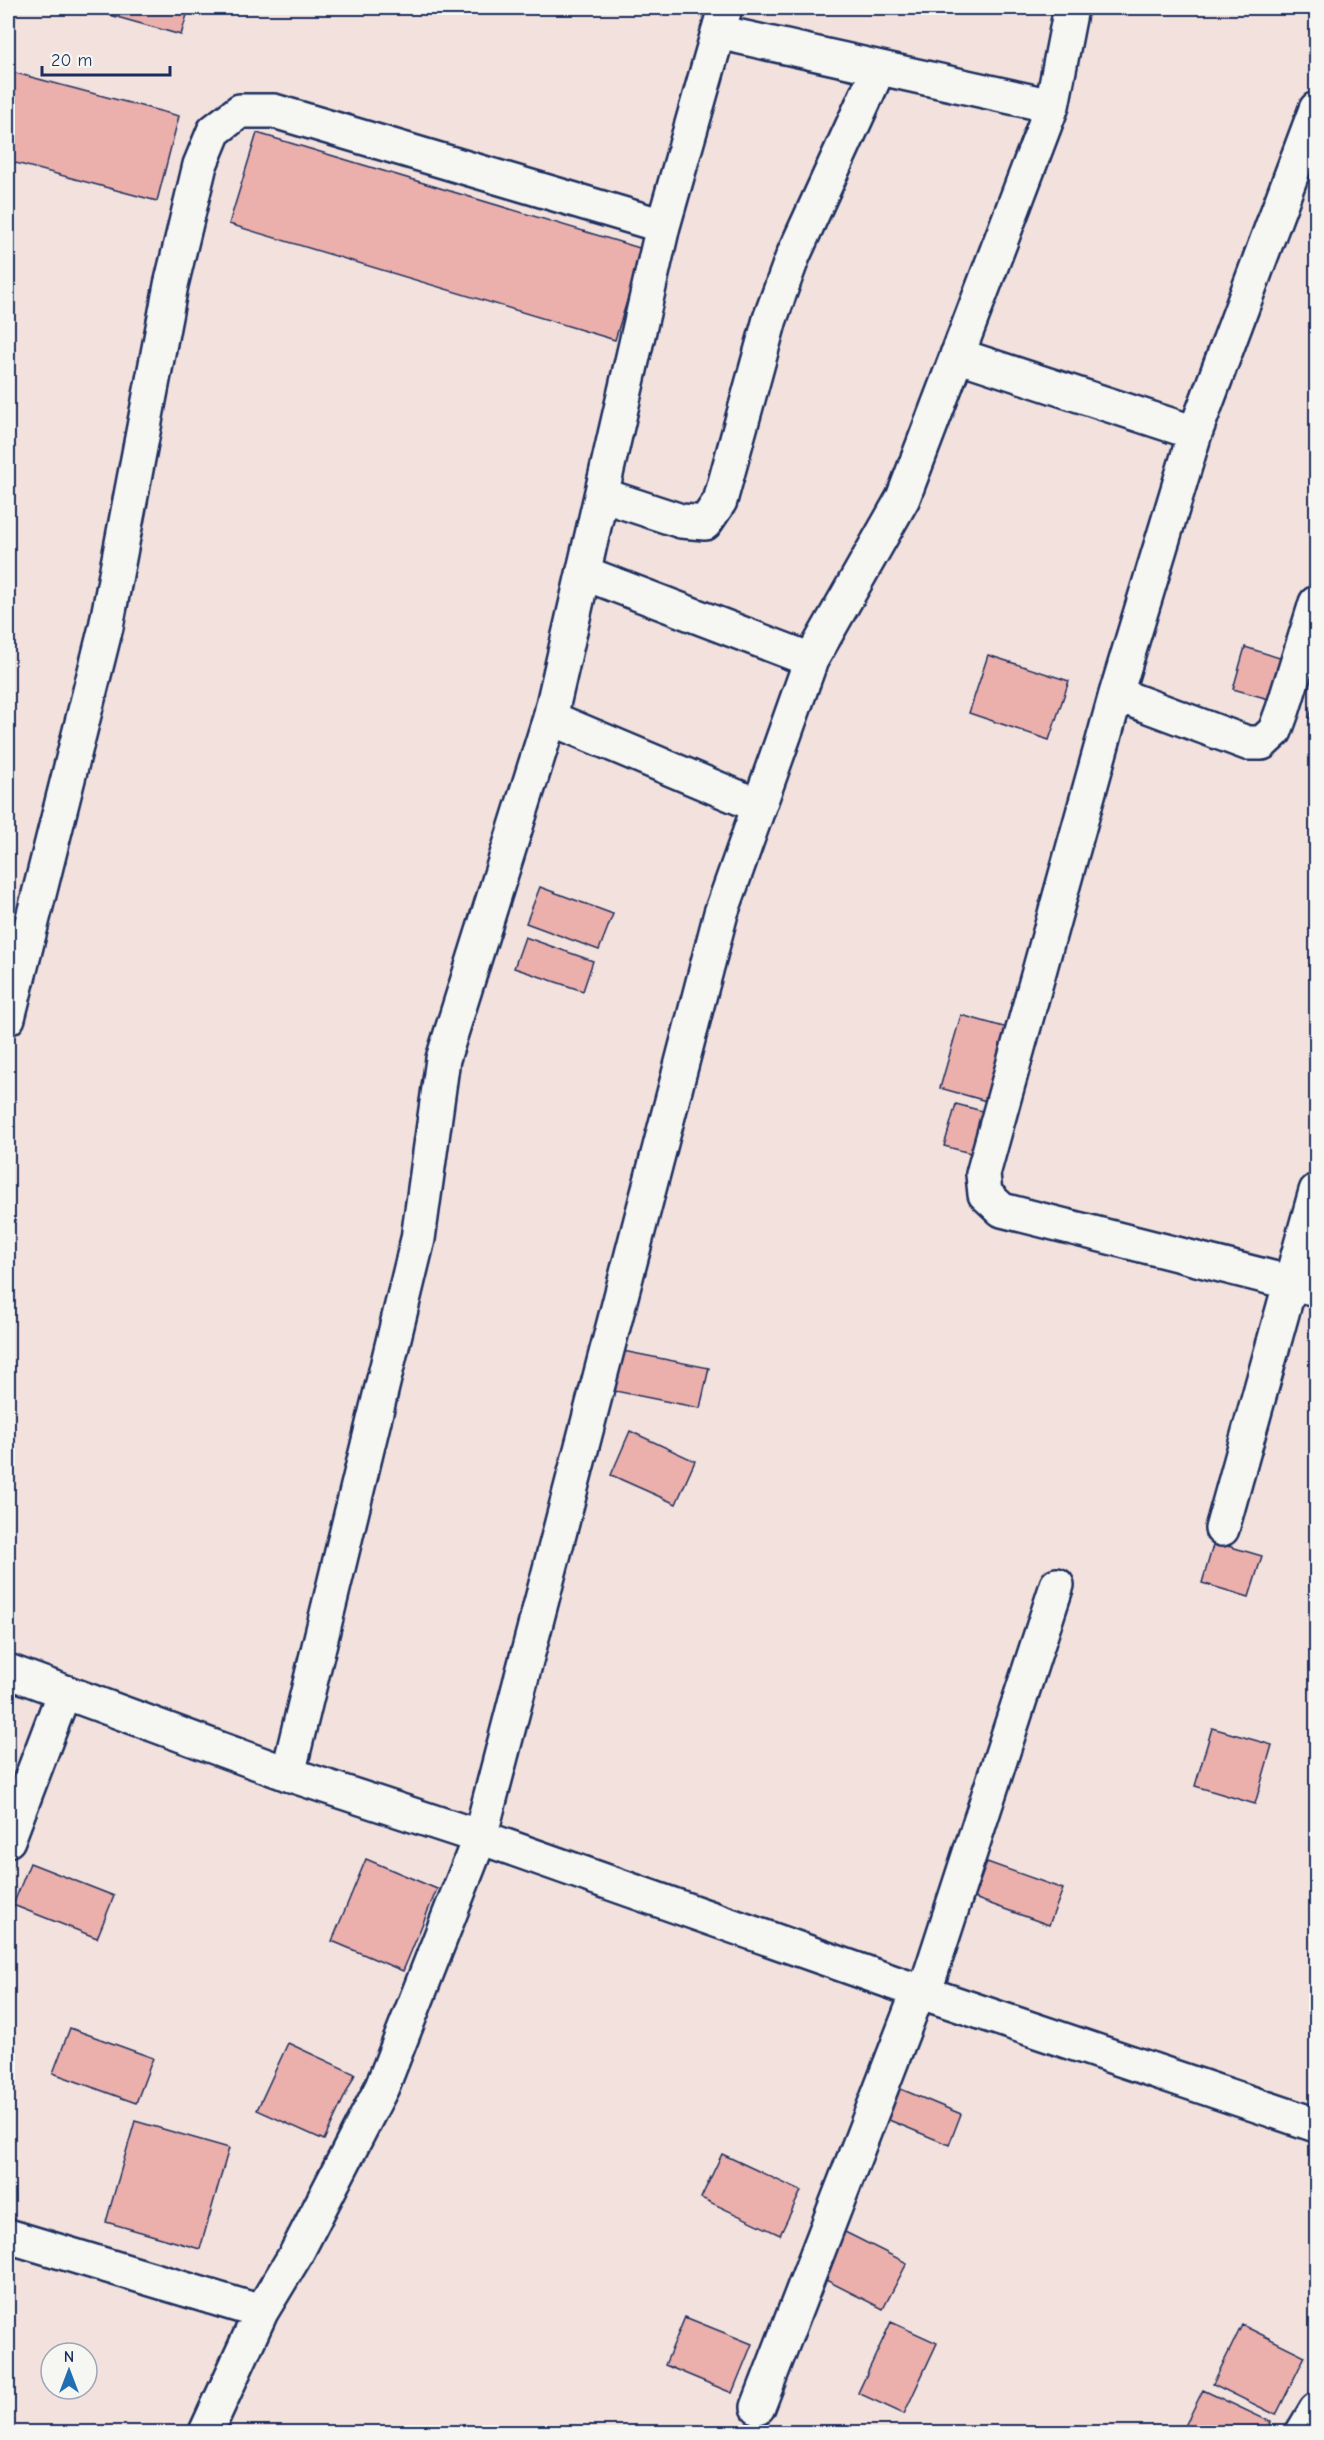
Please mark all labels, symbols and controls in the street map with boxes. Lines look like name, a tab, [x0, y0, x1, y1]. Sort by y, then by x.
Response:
scale bar	[42, 39, 170, 77]
text: 20 m	[51, 50, 92, 71]
north arrow	[39, 2341, 99, 2401]
text: N	[64, 2348, 74, 2366]

